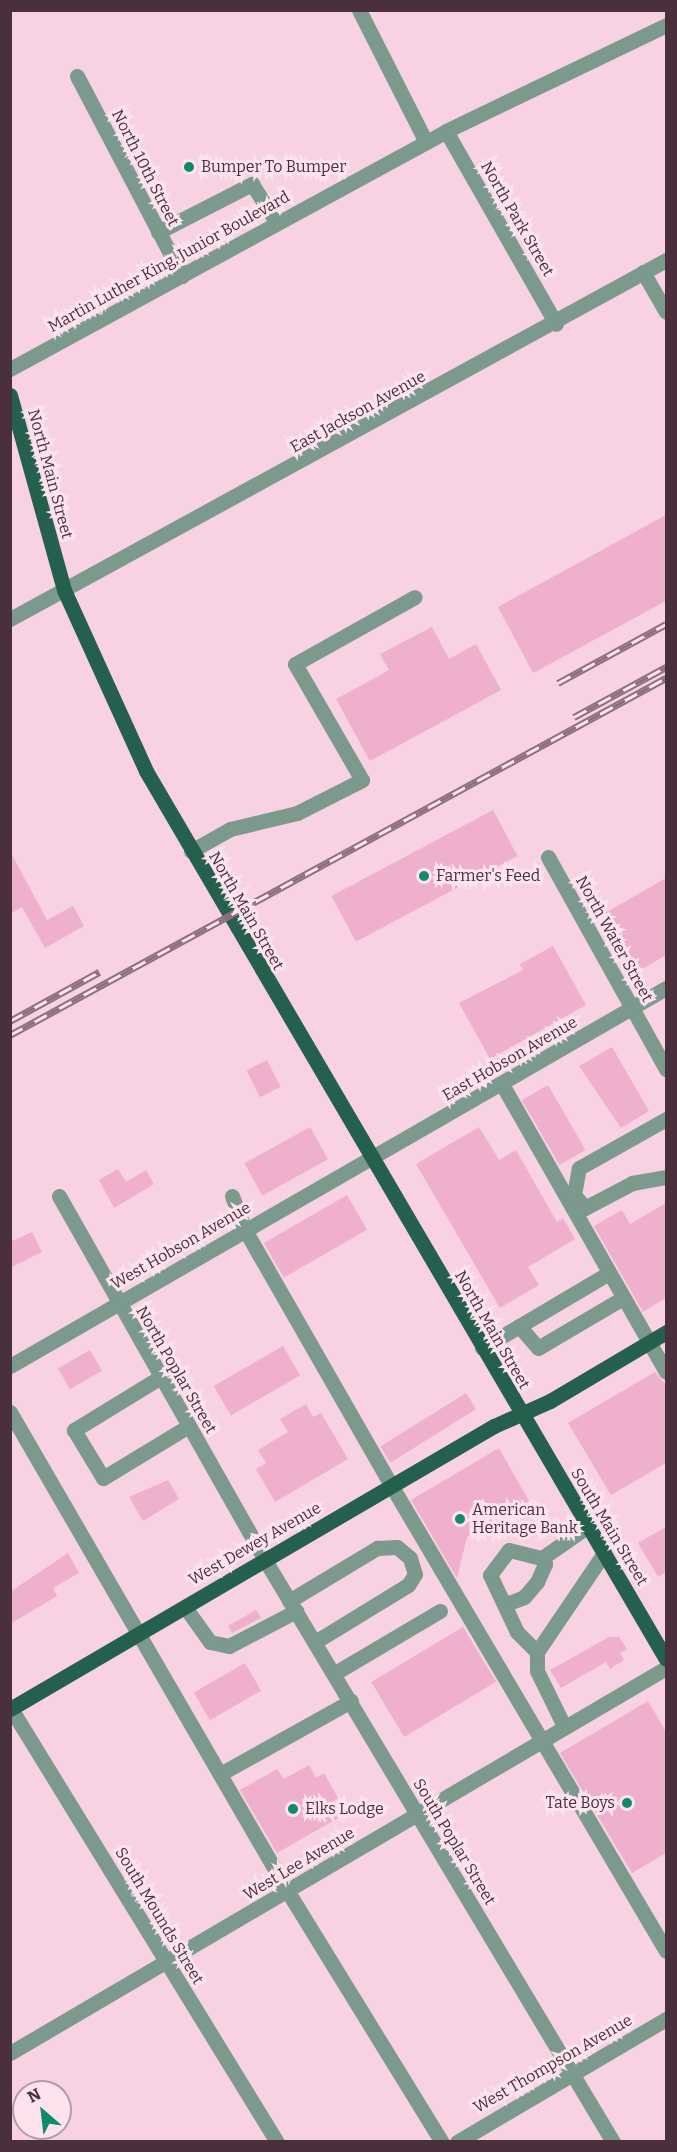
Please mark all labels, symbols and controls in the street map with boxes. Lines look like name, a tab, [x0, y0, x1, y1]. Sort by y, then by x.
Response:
street label: North 10th Street	[107, 107, 183, 229]
place label: Bumper To Bumper	[201, 157, 346, 177]
street label: North Park Street	[476, 158, 558, 280]
marker: Bumper To Bumper	[182, 160, 196, 174]
street label: Martin Luther King, Junior Boulevard	[45, 187, 293, 337]
street label: East Jackson Avenue	[287, 367, 429, 457]
street label: North Main Street	[23, 407, 77, 541]
street label: North Main Street	[204, 848, 288, 974]
place label: Farmer's Feed	[436, 866, 540, 886]
marker: Farmer's Feed	[417, 869, 431, 883]
street label: North Water Street	[571, 873, 657, 1005]
street label: East Hobson Avenue	[439, 1013, 581, 1105]
street label: West Hobson Avenue	[108, 1198, 254, 1294]
street label: North Main Street	[450, 1267, 534, 1393]
street label: North Poplar Street	[132, 1303, 220, 1437]
street label: South Main Street	[566, 1465, 652, 1589]
street label: West Dewey Avenue	[186, 1498, 324, 1590]
place label: American Heritage Bank	[472, 1500, 578, 1538]
marker: American Heritage Bank	[453, 1512, 467, 1526]
street label: South Poplar Street	[409, 1775, 499, 1909]
place label: Tate Boys	[546, 1793, 615, 1813]
marker: Tate Boys	[620, 1796, 634, 1810]
place label: Elks Lodge	[305, 1799, 384, 1819]
marker: Elks Lodge	[286, 1802, 300, 1816]
street label: West Lee Avenue	[240, 1823, 358, 1905]
street label: South Mounds Street	[111, 1844, 207, 1988]
street label: West Thompson Avenue	[470, 2011, 636, 2117]
north arrow	[12, 2080, 72, 2140]
text: N	[24, 2084, 44, 2107]

